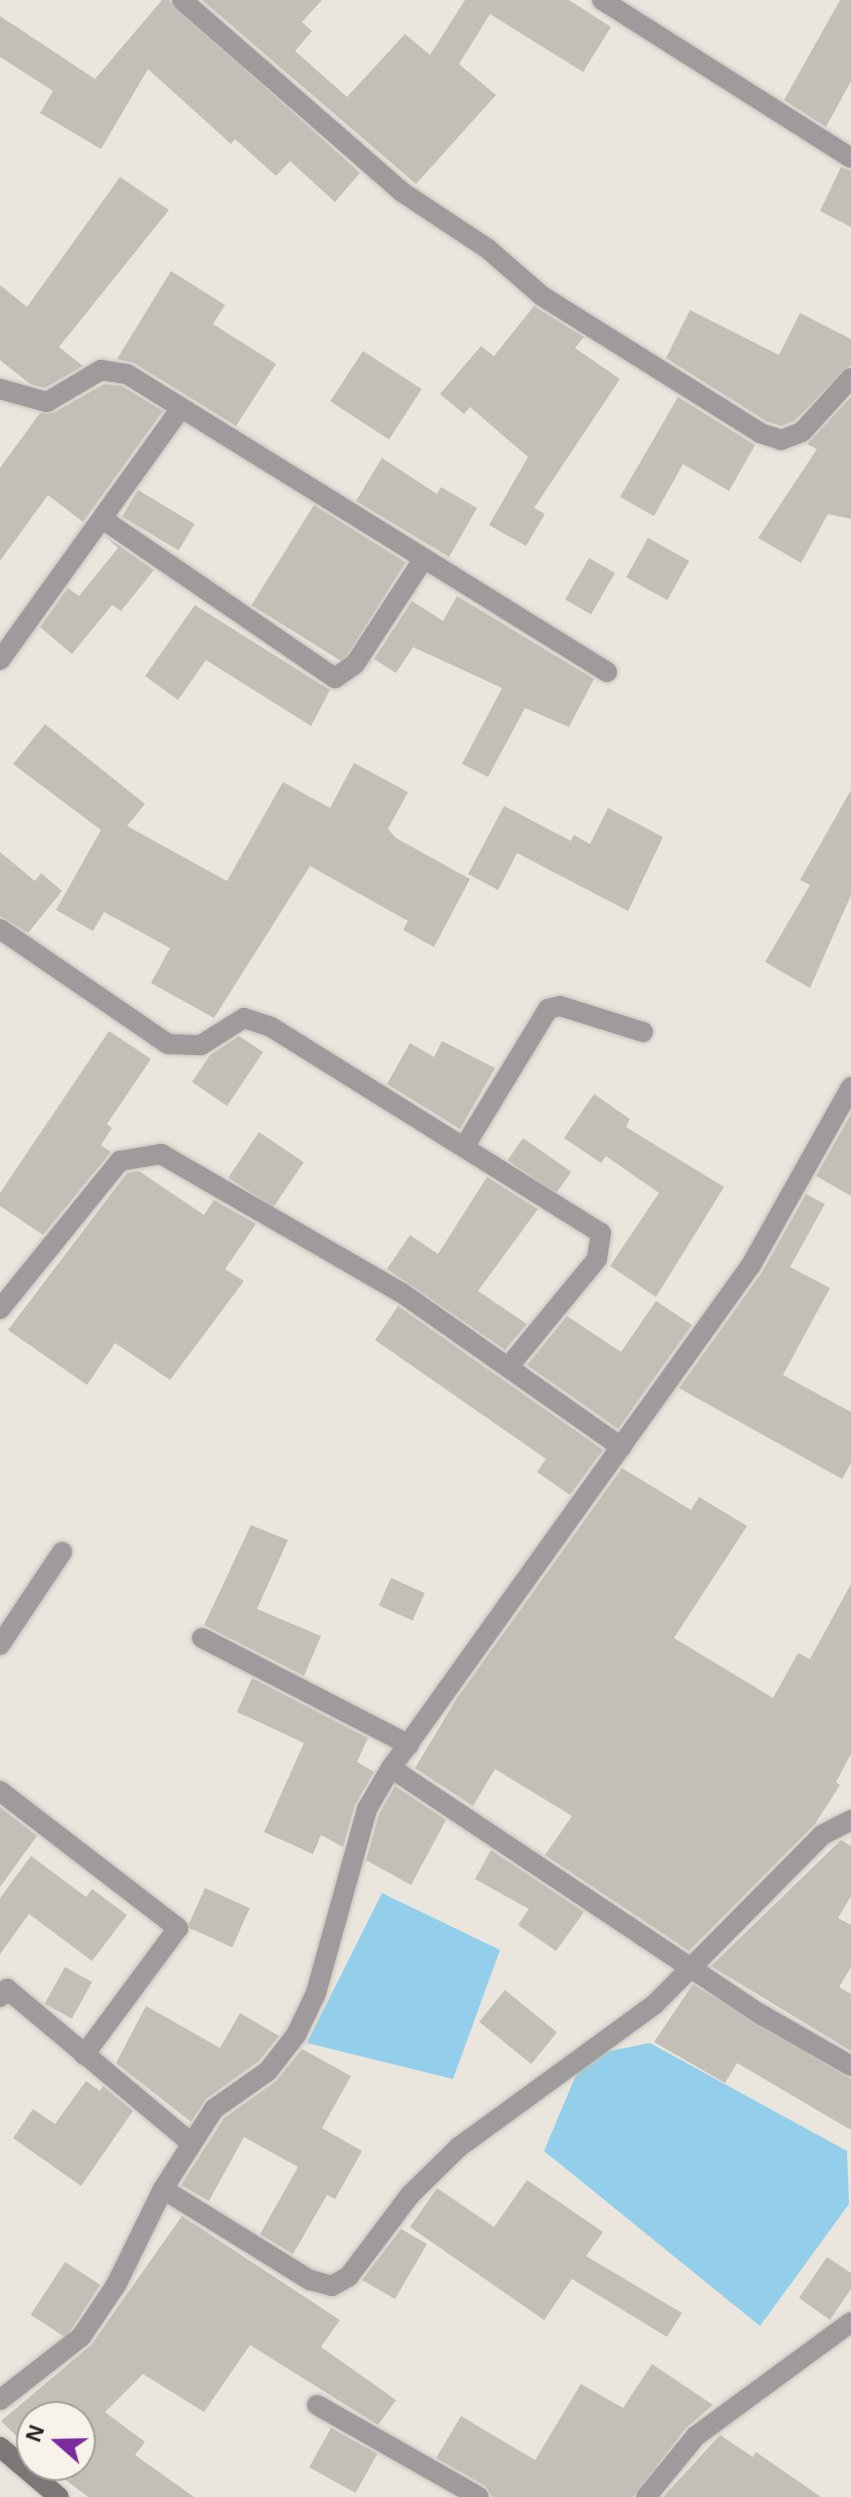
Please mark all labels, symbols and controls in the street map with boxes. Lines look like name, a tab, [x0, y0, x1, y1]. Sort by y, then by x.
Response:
north arrow	[16, 2401, 96, 2481]
text: N	[20, 2422, 49, 2445]

